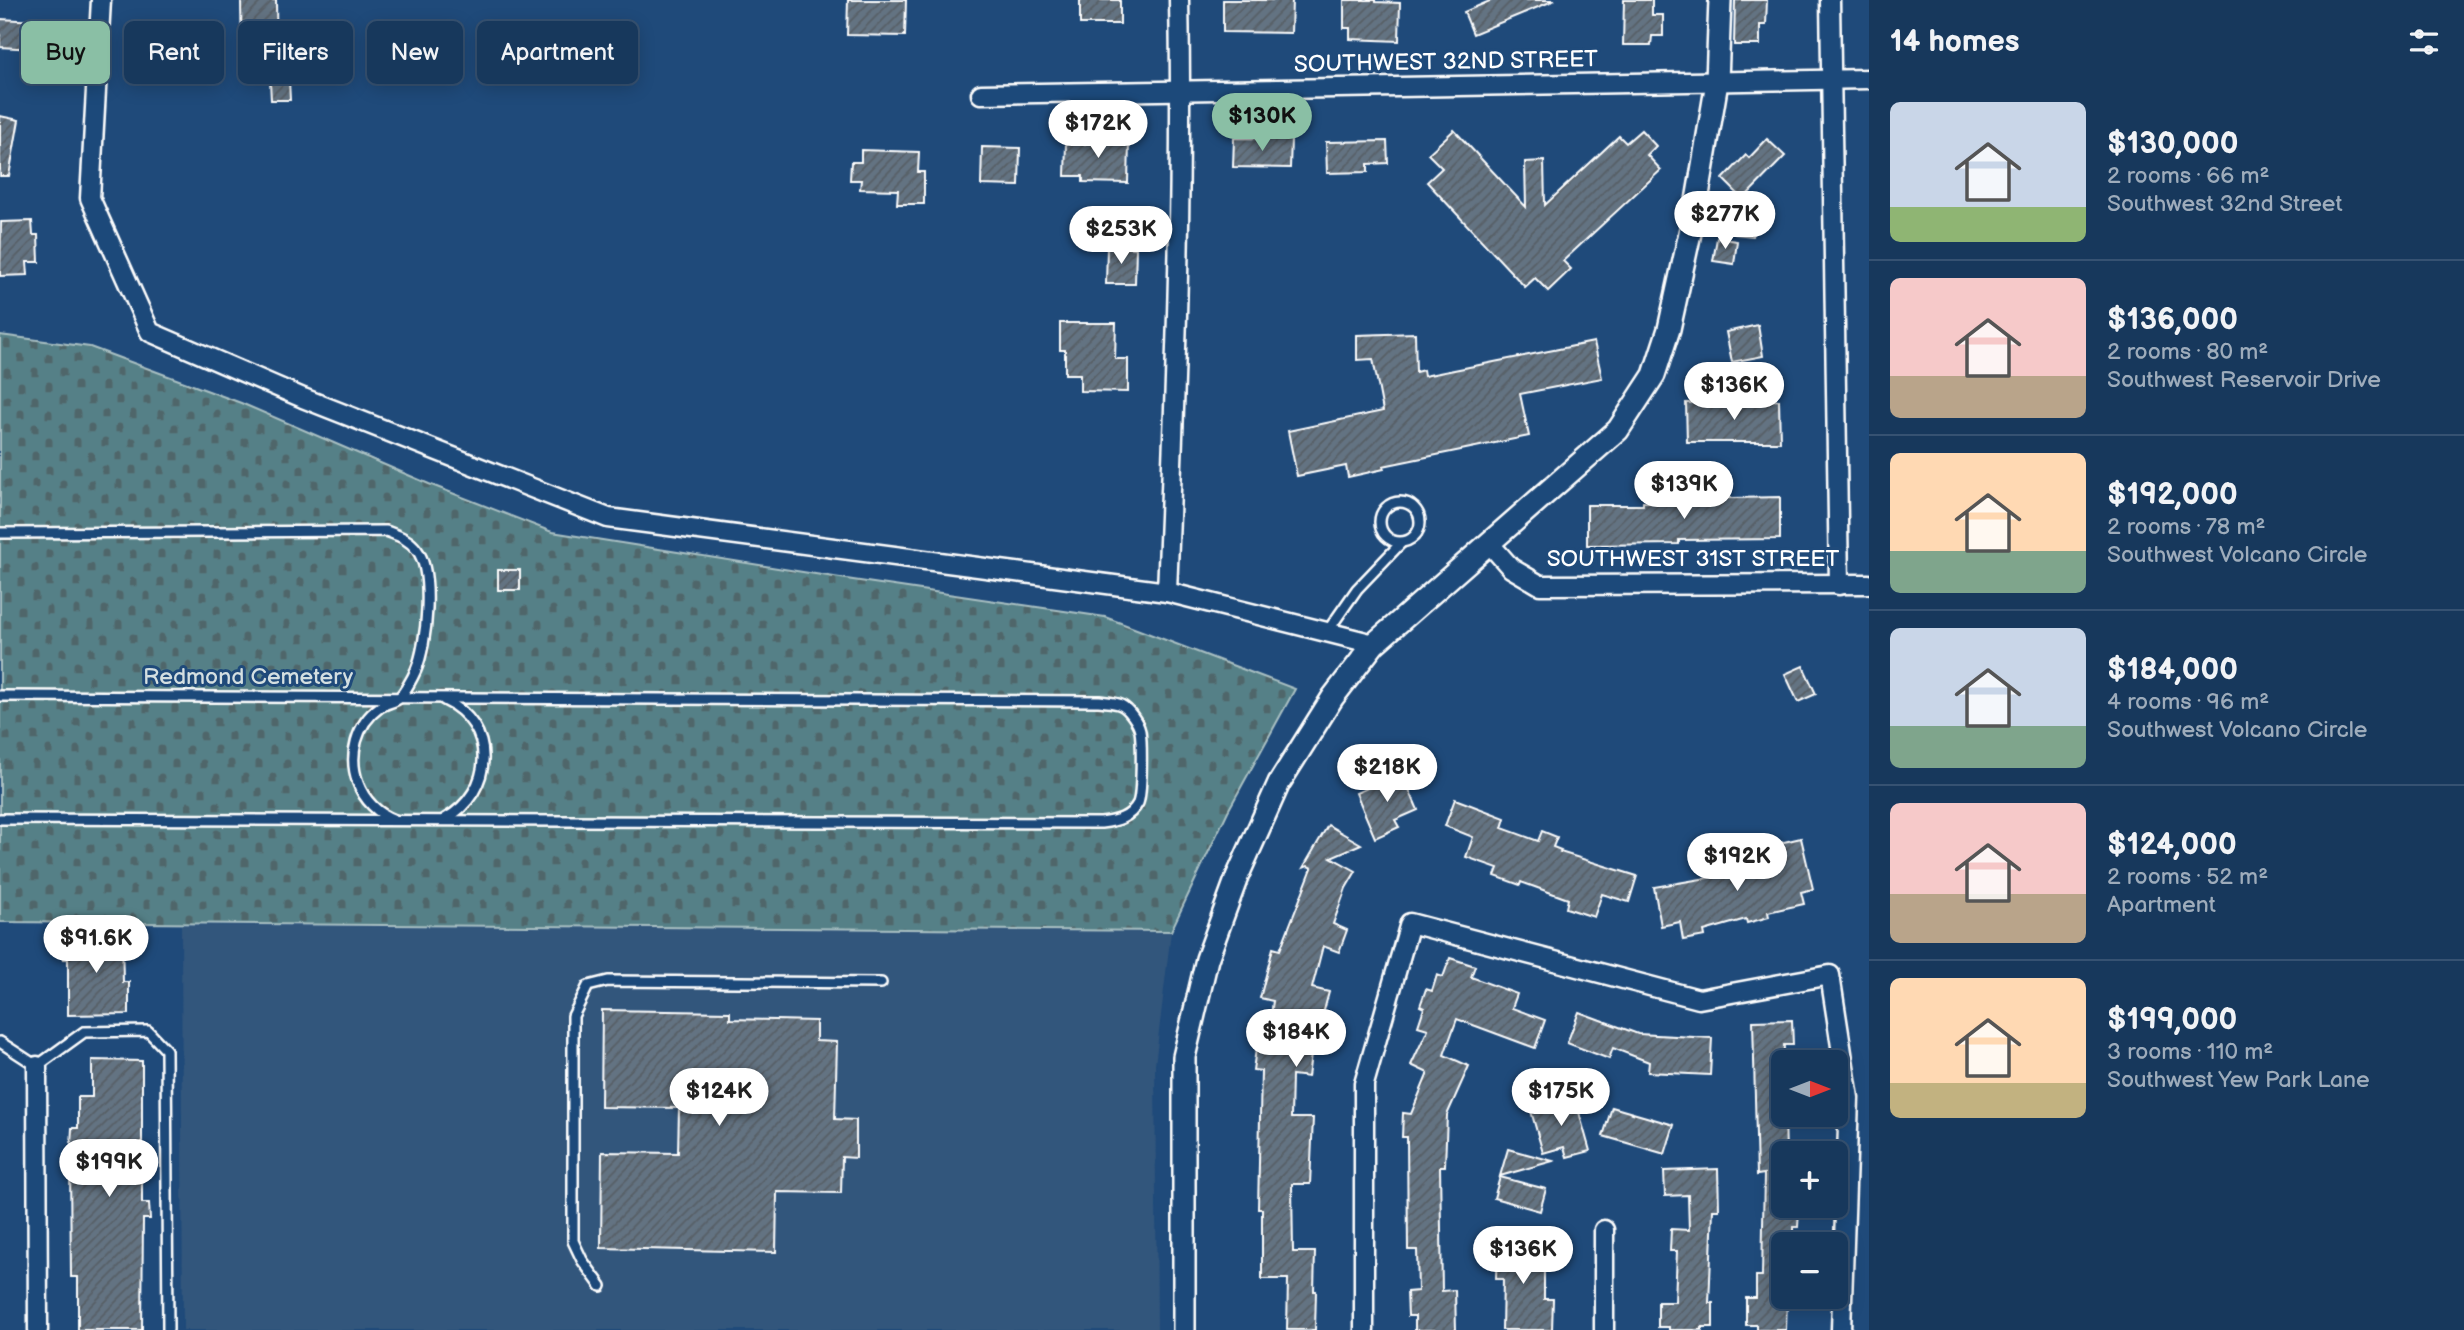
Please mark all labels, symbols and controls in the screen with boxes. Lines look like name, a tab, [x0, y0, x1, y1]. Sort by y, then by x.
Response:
chip: Buy	[21, 21, 110, 84]
chip: Rent	[124, 21, 224, 84]
chip: Filters	[238, 21, 353, 84]
chip: New	[367, 21, 463, 84]
chip: Apartment	[477, 21, 638, 84]
icon: filters	[2405, 23, 2443, 61]
text: 14 homes	[1890, 24, 2019, 60]
street label: SOUTHWEST 32ND STREET	[1294, 45, 1598, 79]
pin: $130K	[1213, 94, 1311, 153]
pin: $172K	[1049, 100, 1147, 160]
text: $130K	[1228, 102, 1296, 130]
text: $172K	[1065, 109, 1131, 137]
text: $130,000	[2107, 126, 2238, 162]
icon: home	[1946, 130, 2030, 214]
text: 2 rooms · 66 m²	[2107, 162, 2269, 190]
text: Southwest 32nd Street	[2107, 190, 2343, 218]
pin: $277K	[1676, 191, 1774, 251]
text: $277K	[1690, 200, 1760, 228]
pin: $253K	[1072, 206, 1170, 266]
text: $253K	[1085, 215, 1157, 243]
text: $136,000	[2107, 302, 2238, 338]
icon: home	[1946, 306, 2030, 390]
text: 2 rooms · 80 m²	[2107, 338, 2268, 366]
pin: $136K	[1685, 362, 1783, 422]
text: Southwest Reservoir Drive	[2107, 366, 2381, 394]
text: $136K	[1700, 371, 1768, 399]
pin: $139K	[1635, 462, 1733, 521]
text: $139K	[1650, 470, 1718, 498]
text: $192,000	[2107, 477, 2238, 513]
icon: home	[1946, 481, 2030, 565]
text: 2 rooms · 78 m²	[2107, 513, 2265, 541]
text: Southwest Volcano Circle	[2107, 541, 2367, 569]
street label: SOUTHWEST 31ST STREET	[1547, 545, 1840, 573]
text: $184,000	[2107, 652, 2238, 688]
icon: home	[1946, 656, 2030, 740]
park label: Redmond Cemetery	[143, 663, 354, 691]
text: 4 rooms · 96 m²	[2107, 688, 2269, 716]
text: Southwest Volcano Circle	[2107, 716, 2367, 744]
pin: $218K	[1338, 744, 1436, 804]
text: $218K	[1353, 753, 1421, 781]
text: $124,000	[2107, 827, 2237, 863]
icon: home	[1946, 831, 2030, 915]
pin: $192K	[1688, 834, 1786, 893]
text: $192K	[1703, 842, 1771, 870]
text: 2 rooms · 52 m²	[2107, 863, 2268, 891]
text: Apartment	[2107, 891, 2216, 919]
pin: $91.6K	[39, 916, 153, 975]
text: $91.6K	[60, 924, 132, 952]
text: $199,000	[2107, 1002, 2237, 1038]
icon: home	[1946, 1006, 2030, 1090]
pin: $184K	[1247, 1010, 1345, 1069]
text: $184K	[1262, 1018, 1330, 1046]
text: 3 rooms · 110 m²	[2107, 1038, 2273, 1066]
north arrow	[1771, 1050, 1848, 1127]
map controls	[1771, 1050, 1848, 1309]
text: Southwest Yew Park Lane	[2107, 1066, 2370, 1094]
pin: $124K	[670, 1068, 768, 1128]
pin: $175K	[1512, 1068, 1610, 1128]
text: $124K	[686, 1077, 752, 1105]
text: $175K	[1528, 1077, 1594, 1105]
pin: $199K	[60, 1140, 158, 1199]
button: +	[1771, 1141, 1848, 1218]
text: $199K	[75, 1148, 143, 1176]
pin: $136K	[1474, 1226, 1572, 1286]
button: −	[1771, 1232, 1848, 1309]
text: $136K	[1489, 1235, 1557, 1263]

